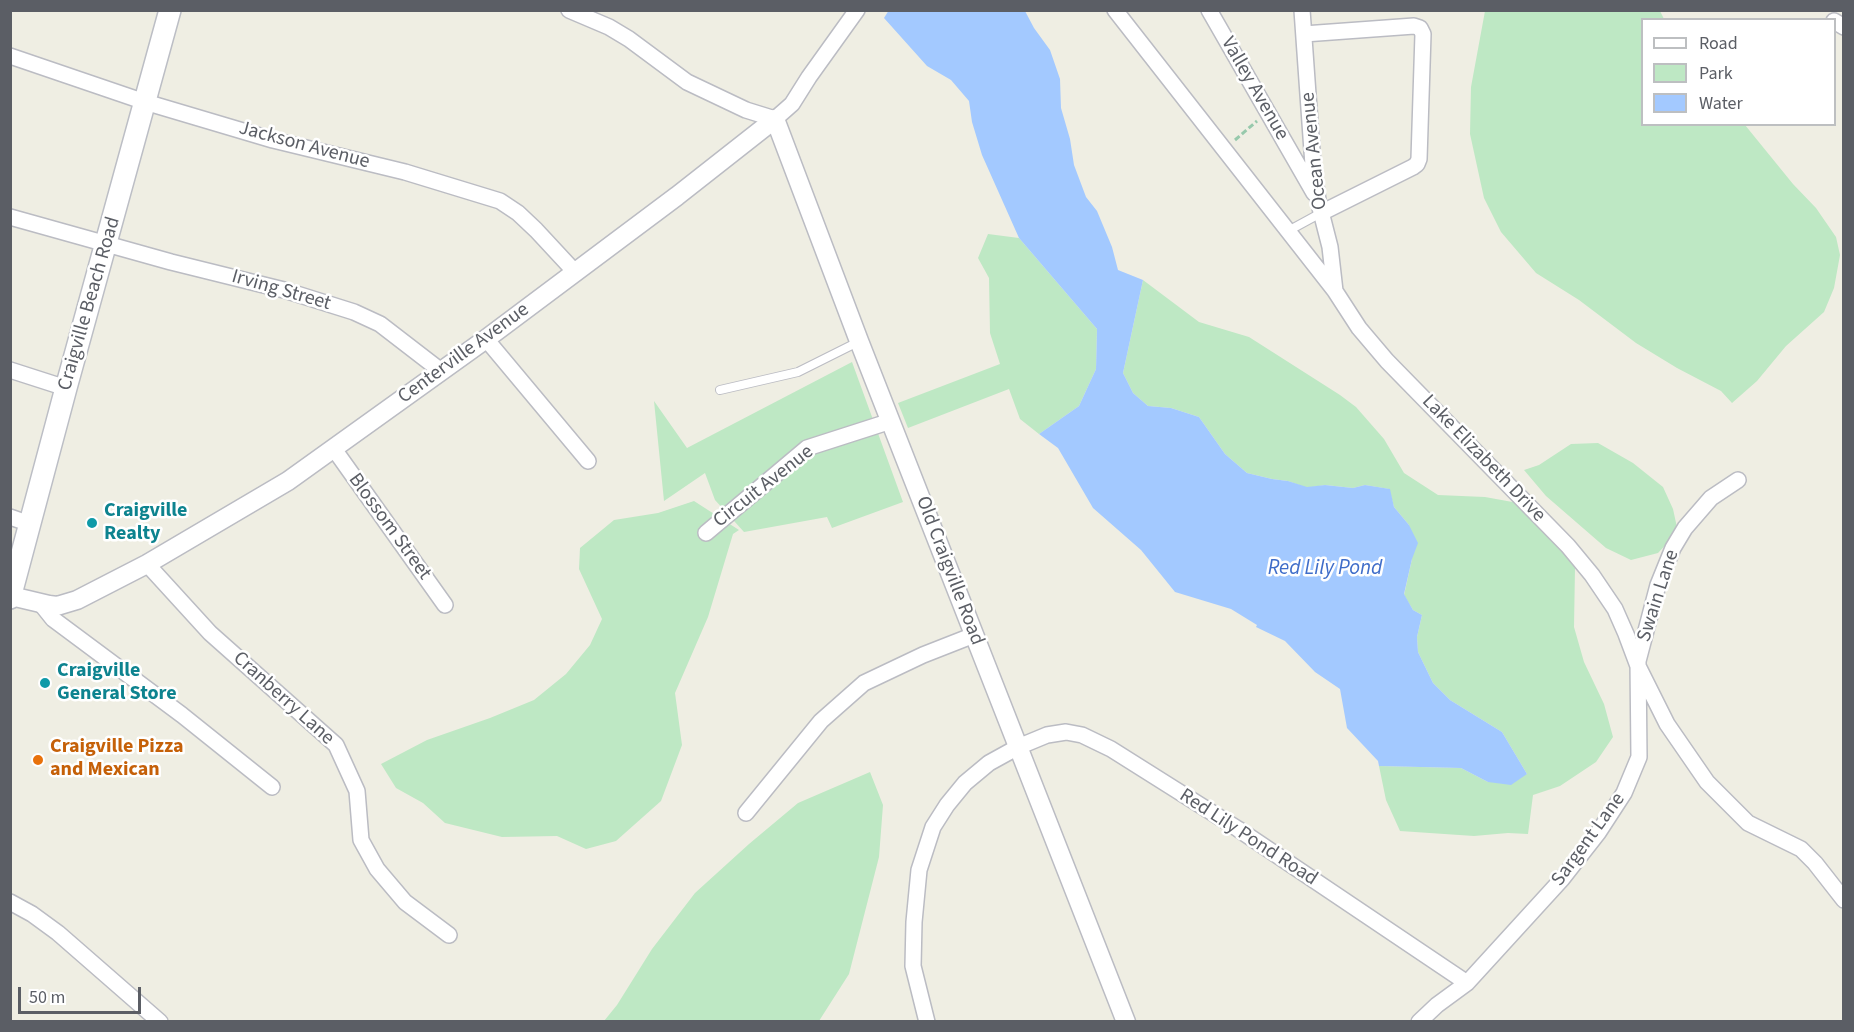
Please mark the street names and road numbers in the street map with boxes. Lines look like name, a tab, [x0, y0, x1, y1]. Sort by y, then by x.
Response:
street label: Valley Avenue	[1215, 33, 1293, 145]
street label: Ocean Avenue	[1297, 91, 1333, 211]
street label: Jackson Avenue	[236, 117, 372, 175]
street label: Craigville Beach Road	[54, 214, 126, 394]
street label: Irving Street	[229, 265, 333, 317]
street label: Centerville Avenue	[394, 298, 534, 410]
street label: Lake Elizabeth Drive	[1416, 390, 1550, 528]
street label: Circuit Avenue	[709, 440, 819, 534]
street label: Blossom Street	[342, 469, 436, 585]
street label: Old Craigville Road	[910, 493, 988, 649]
street label: Swain Lane	[1633, 547, 1685, 645]
street label: Cranberry Lane	[227, 647, 339, 751]
street label: Red Lily Pond Road	[1174, 784, 1322, 892]
street label: Sargent Lane	[1547, 789, 1631, 891]

